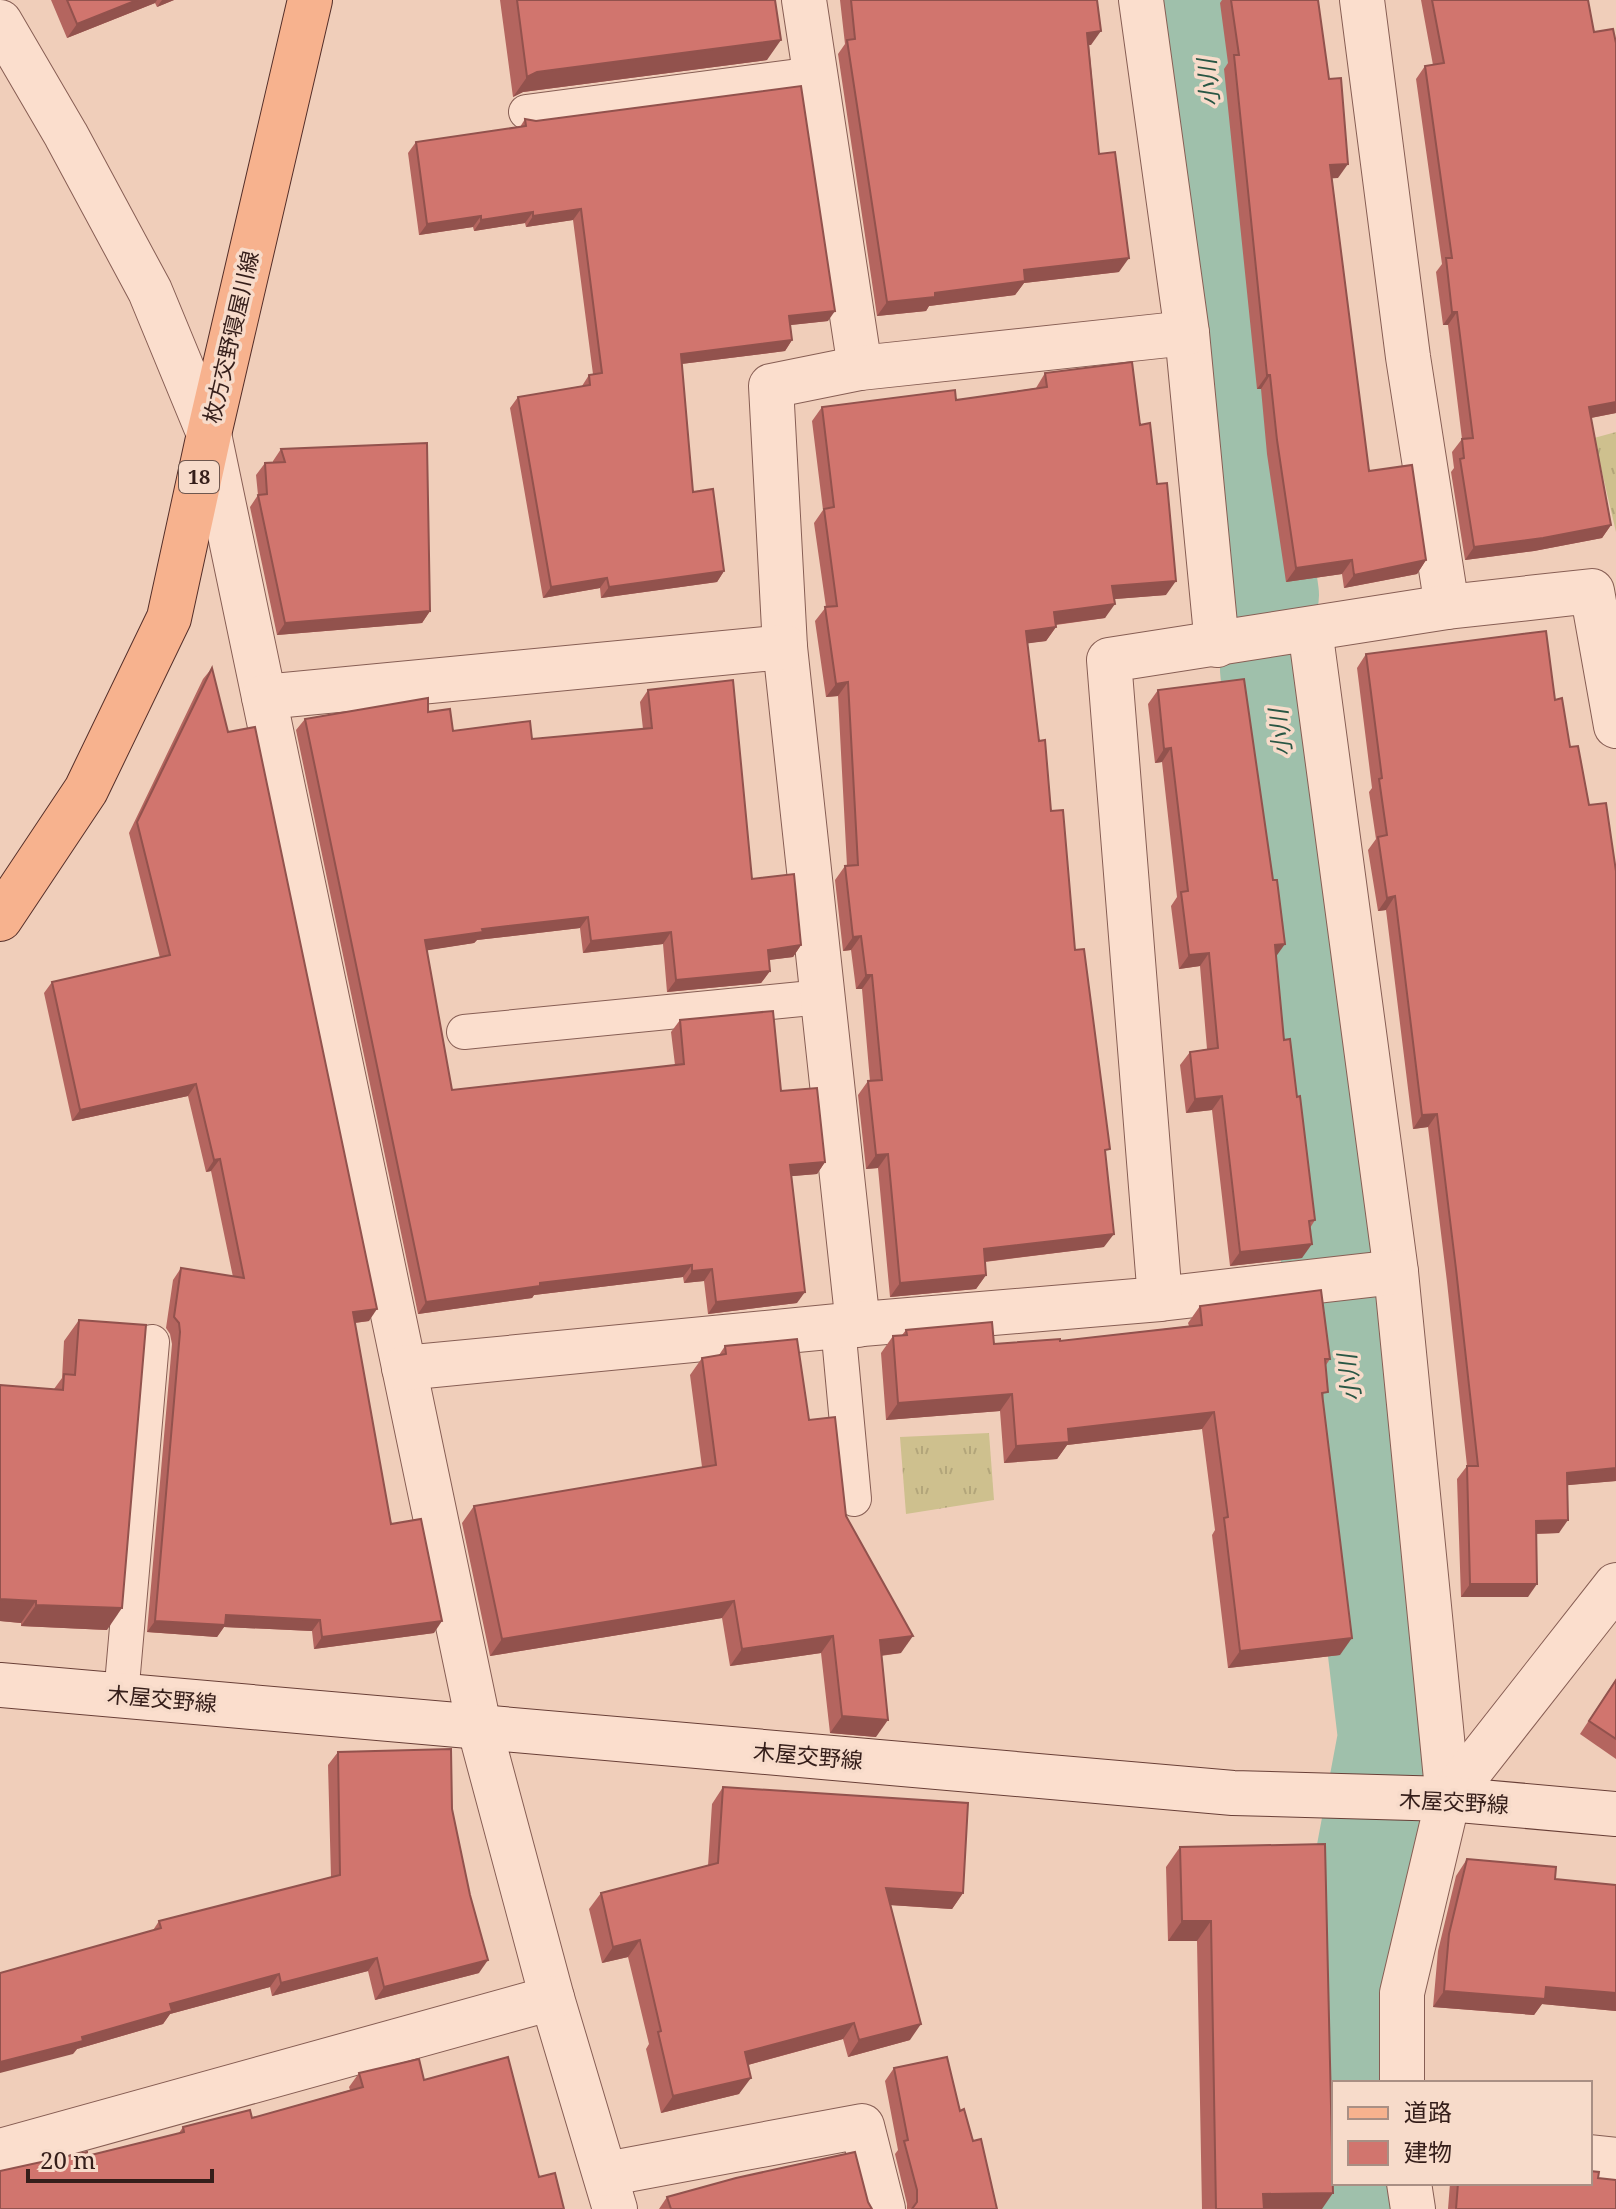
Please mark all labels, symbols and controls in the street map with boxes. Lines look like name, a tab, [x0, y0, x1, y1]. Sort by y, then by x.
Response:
water label: 小川	[1189, 55, 1226, 108]
street label: 枚方交野寝屋川線	[196, 248, 264, 426]
road number: 18	[179, 461, 219, 493]
water label: 小川	[1260, 705, 1298, 759]
water label: 小川	[1329, 1349, 1368, 1404]
street label: 木屋交野線	[106, 1678, 218, 1718]
street label: 木屋交野線	[752, 1735, 864, 1775]
street label: 木屋交野線	[1398, 1783, 1510, 1819]
legend	[1332, 2081, 1592, 2185]
text: 道路	[1404, 2095, 1452, 2128]
scale bar	[28, 2133, 212, 2183]
text: 建物	[1404, 2135, 1452, 2168]
text: 20 m	[40, 2143, 96, 2176]

